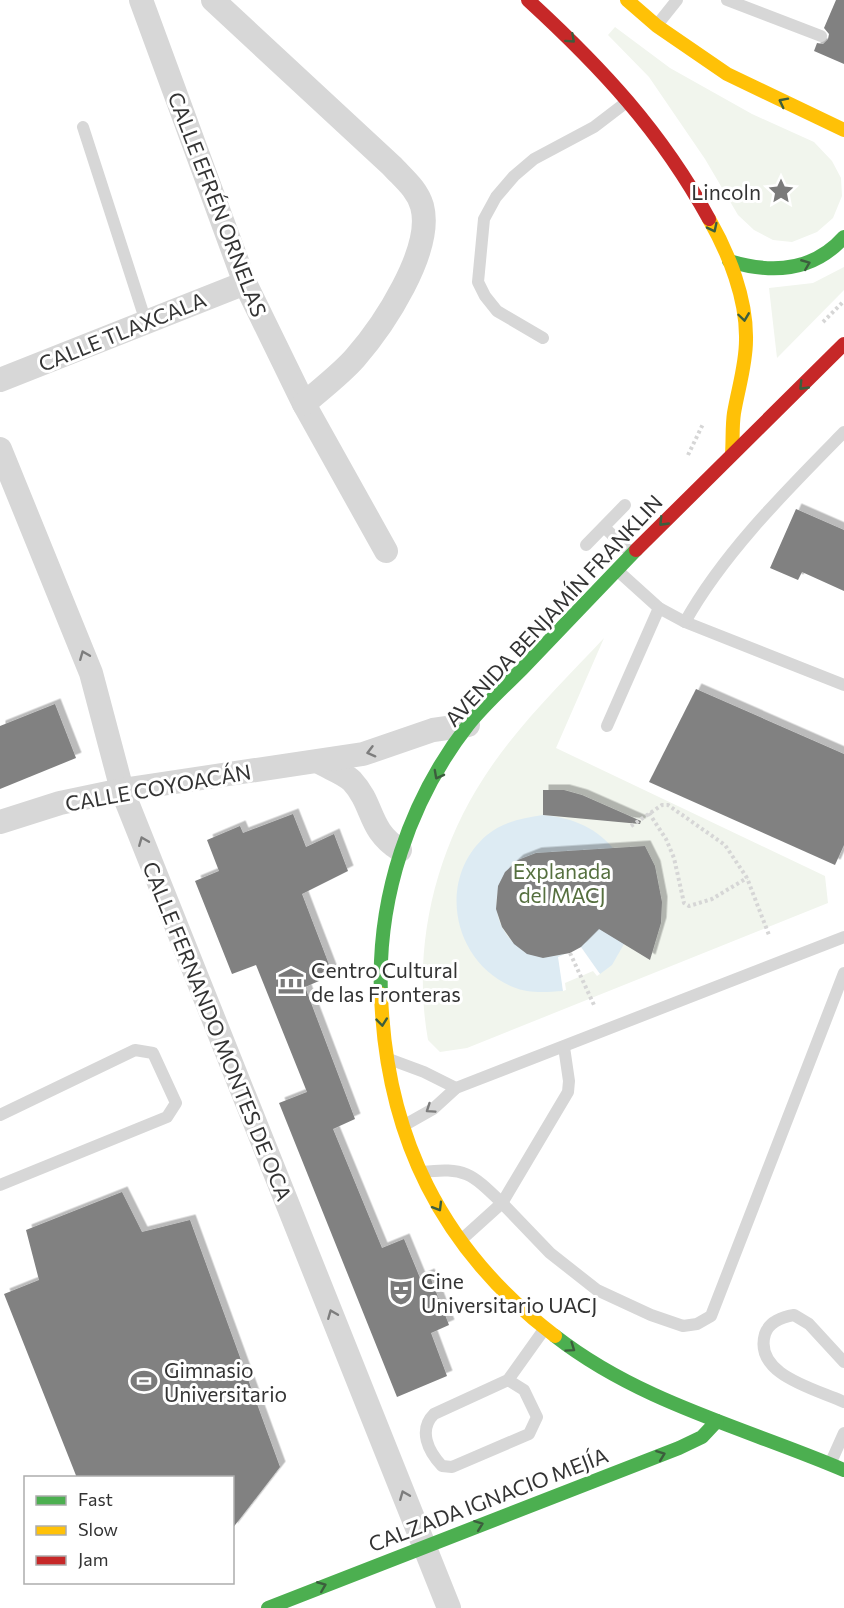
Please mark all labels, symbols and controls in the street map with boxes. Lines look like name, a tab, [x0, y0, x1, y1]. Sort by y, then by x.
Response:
one-way arrow	[564, 32, 575, 43]
street label: CALLE EFRÉN ORNELAS	[164, 88, 272, 320]
one-way arrow	[778, 98, 789, 109]
place icon: Lincoln	[766, 176, 796, 206]
place label: Lincoln	[691, 179, 761, 204]
one-way arrow	[705, 221, 717, 232]
one-way arrow	[800, 259, 811, 271]
street label: CALLE TLAXCALA	[35, 286, 209, 376]
one-way arrow	[738, 312, 750, 322]
one-way arrow	[799, 380, 810, 390]
street label: AVENIDA BENJAMÍN FRANKLIN	[439, 489, 667, 731]
one-way arrow	[660, 515, 671, 526]
one-way arrow	[79, 650, 91, 661]
one-way arrow	[366, 745, 377, 757]
street label: CALLE COYOACÁN	[63, 758, 253, 816]
one-way arrow	[434, 769, 445, 780]
one-way arrow	[137, 836, 150, 846]
street label: CALLE FERNANDO MONTES DE OCA	[138, 858, 298, 1204]
park label: Explanada del MACJ	[513, 858, 611, 907]
place label: Centro Cultural de las Fronteras	[311, 957, 461, 1006]
museum icon: Centro Cultural de las Fronteras	[276, 966, 306, 996]
one-way arrow	[375, 1018, 388, 1027]
one-way arrow	[426, 1102, 437, 1113]
one-way arrow	[431, 1201, 443, 1211]
place label: Cine Universitario UACJ	[421, 1268, 597, 1317]
theatre icon: Cine Universitario UACJ	[386, 1277, 416, 1307]
one-way arrow	[327, 1309, 339, 1320]
one-way arrow	[564, 1341, 575, 1352]
place label: Gimnasio Universitario	[164, 1357, 287, 1406]
sports icon: Gimnasio Universitario	[129, 1366, 159, 1396]
street label: CALZADA IGNACIO MEJÍA	[365, 1442, 611, 1556]
one-way arrow	[655, 1450, 666, 1462]
legend	[24, 1476, 234, 1584]
text: Fast	[78, 1488, 113, 1510]
one-way arrow	[399, 1491, 411, 1502]
text: Slow	[78, 1518, 118, 1540]
one-way arrow	[473, 1520, 484, 1532]
text: Jam	[78, 1548, 108, 1570]
one-way arrow	[317, 1581, 327, 1594]

